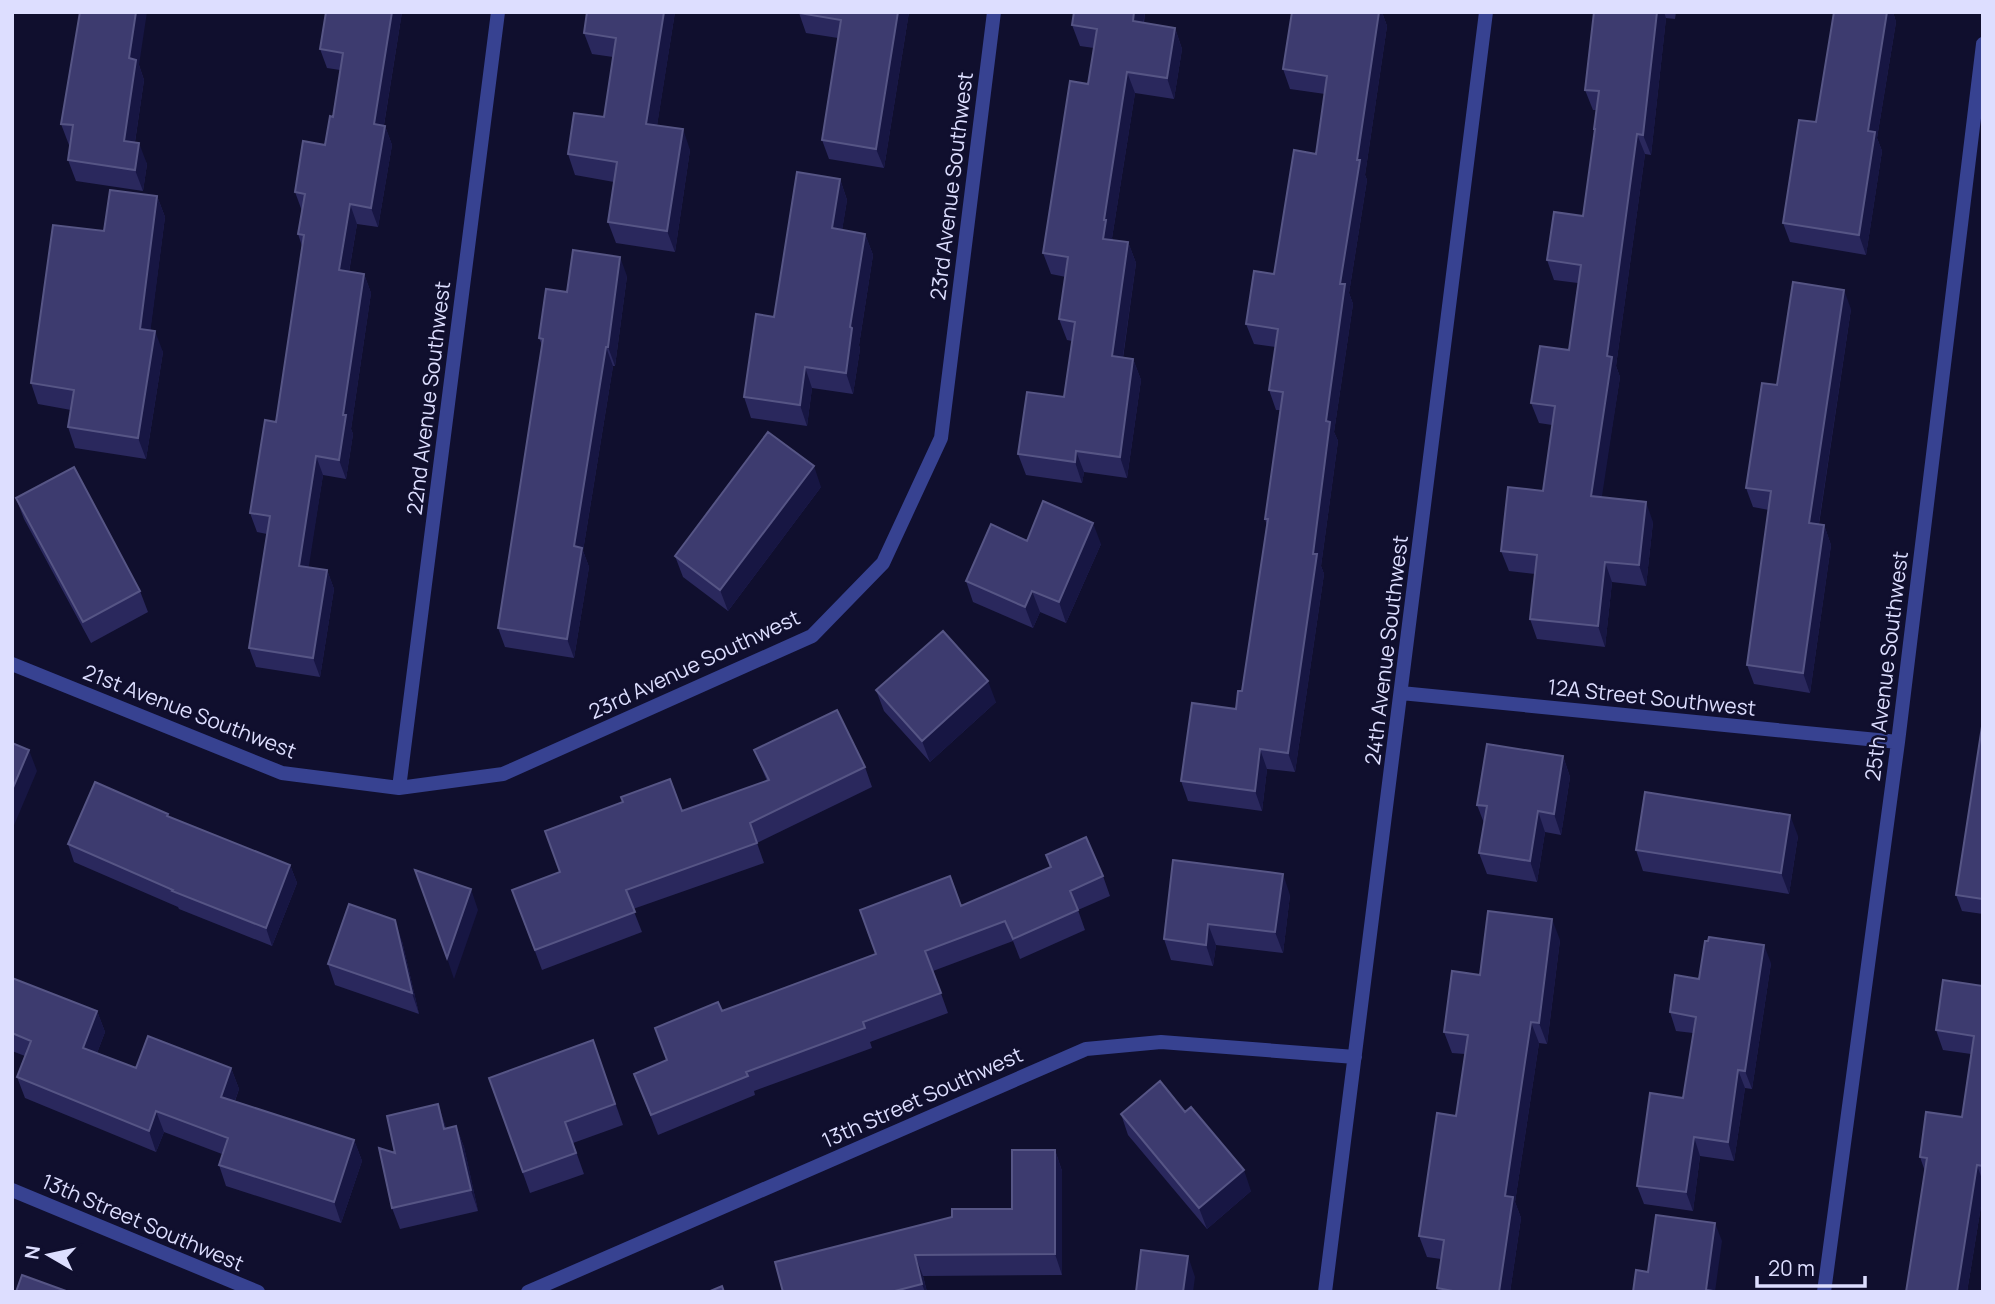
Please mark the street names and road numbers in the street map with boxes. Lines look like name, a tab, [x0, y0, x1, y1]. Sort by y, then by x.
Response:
street label: 23rd Avenue Southwest	[923, 70, 979, 302]
street label: 22nd Avenue Southwest	[400, 280, 456, 516]
street label: 24th Avenue Southwest	[1358, 534, 1414, 766]
street label: 25th Avenue Southwest	[1858, 549, 1914, 783]
street label: 23rd Avenue Southwest	[584, 603, 804, 725]
street label: 21st Avenue Southwest	[79, 657, 301, 765]
street label: 12A Street Southwest	[1546, 672, 1758, 722]
street label: 13th Street Southwest	[817, 1040, 1027, 1154]
street label: 13th Street Southwest	[38, 1167, 248, 1277]

